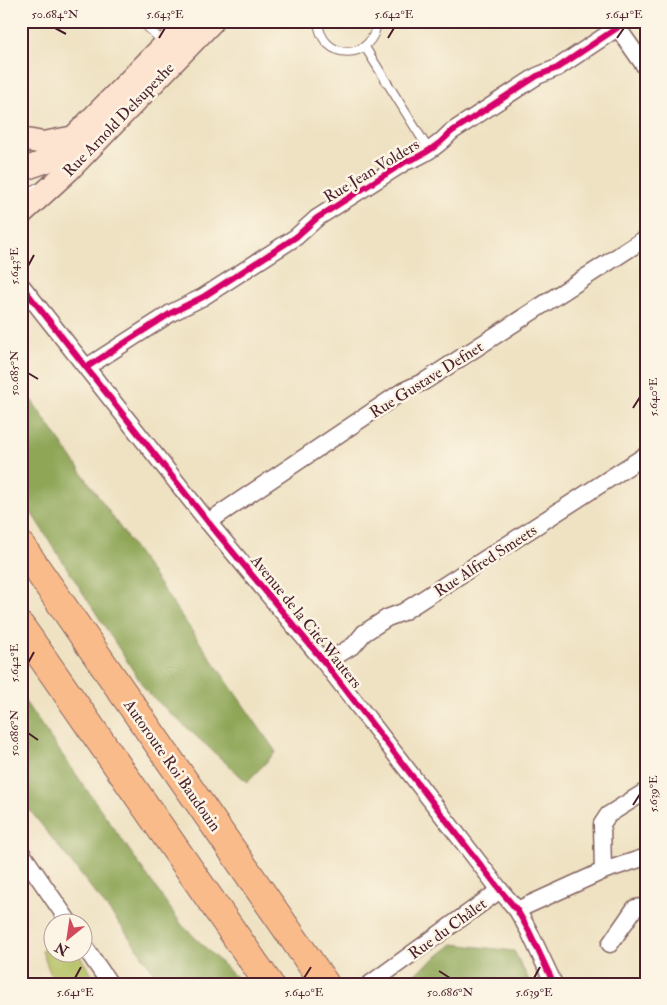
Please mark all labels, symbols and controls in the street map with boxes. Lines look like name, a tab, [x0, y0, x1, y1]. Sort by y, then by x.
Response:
text: 50.684°N	[32, 7, 79, 22]
text: 5.643°E	[146, 7, 184, 22]
text: 5.642°E	[375, 7, 414, 22]
text: 5.641°E	[605, 7, 643, 22]
street label: Rue Arnold Delsupexhe	[59, 58, 179, 182]
street label: Rue Jean Volders	[320, 134, 424, 208]
text: 5.643°E	[7, 247, 22, 285]
street label: Rue Gustave Defnet	[366, 337, 487, 423]
text: 50.685°N	[7, 350, 22, 396]
text: 5.640°E	[646, 377, 661, 416]
street label: Rue Alfred Smeets	[431, 520, 541, 601]
street label: Avenue de la Cité Wauters	[246, 550, 366, 692]
text: 5.642°E	[7, 643, 22, 682]
street label: Autoroute Roi Baudouin	[119, 695, 225, 835]
text: 50.686°N	[7, 710, 22, 756]
text: 5.639°E	[646, 775, 661, 813]
street label: Rue du Châlet	[405, 894, 491, 964]
north arrow	[42, 912, 92, 962]
text: N	[52, 938, 72, 960]
text: 5.641°E	[56, 985, 94, 1000]
text: 5.640°E	[285, 985, 324, 1000]
text: 50.686°N	[427, 985, 473, 1000]
text: 5.639°E	[515, 985, 553, 1000]

